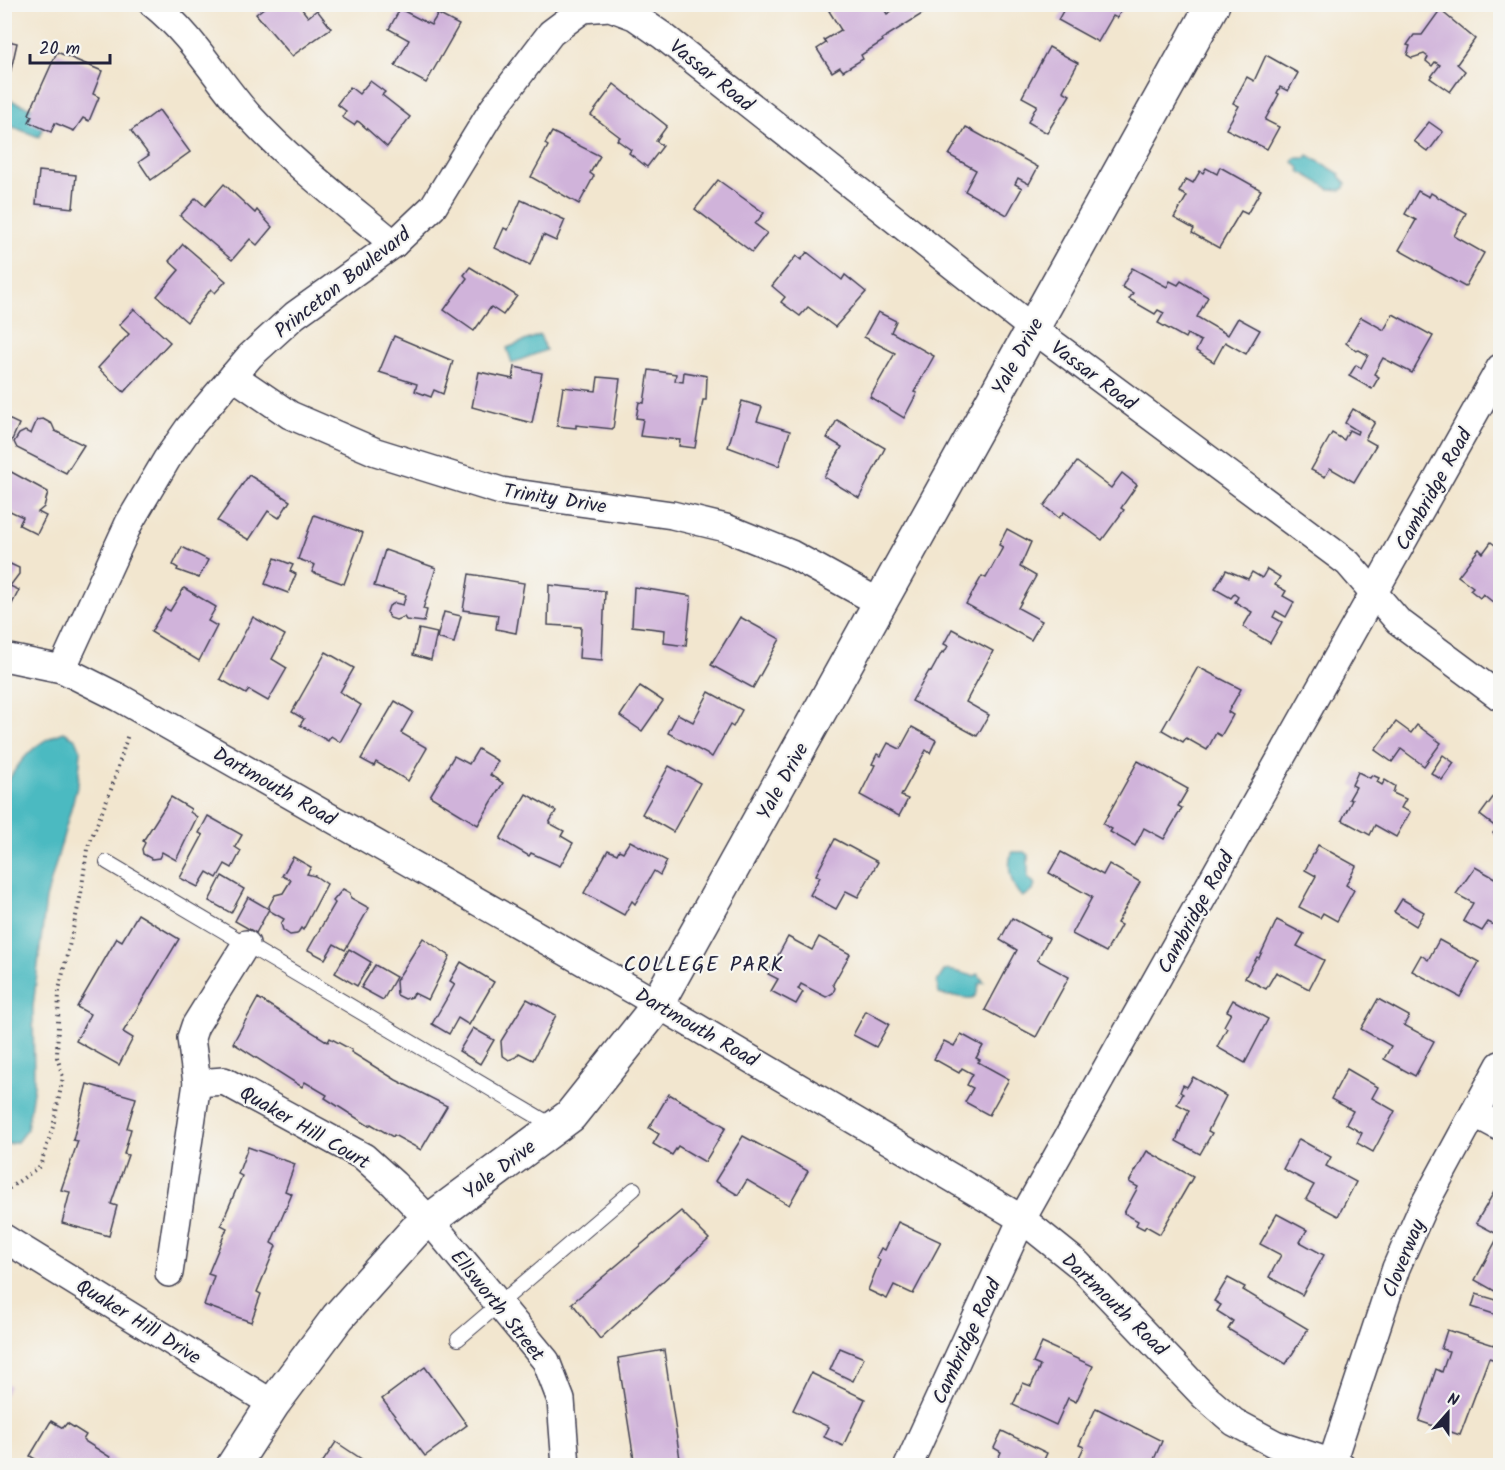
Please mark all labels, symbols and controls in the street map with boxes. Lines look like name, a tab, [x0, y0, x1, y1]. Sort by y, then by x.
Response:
scale bar	[30, 27, 110, 65]
street label: Vassar Road	[661, 32, 761, 121]
text: 20 m	[39, 35, 80, 64]
street label: Princeton Boulevard	[268, 219, 419, 347]
street label: Yale Drive	[984, 312, 1053, 402]
street label: Vassar Road	[1043, 333, 1144, 420]
street label: Cambridge Road	[1388, 422, 1482, 557]
street label: Trinity Drive	[501, 476, 609, 524]
street label: Yale Drive	[749, 737, 818, 827]
street label: Dartmouth Road	[206, 739, 343, 837]
street label: Cambridge Road	[1150, 845, 1244, 980]
district label: COLLEGE PARK	[623, 949, 785, 982]
street label: Dartmouth Road	[628, 980, 765, 1078]
street label: Quaker Hill Court	[233, 1078, 375, 1179]
street label: Yale Drive	[457, 1132, 544, 1209]
street label: Cloverway	[1375, 1214, 1435, 1303]
street label: Ellsworth Street	[441, 1243, 552, 1370]
street label: Dartmouth Road	[1053, 1246, 1175, 1366]
street label: Quaker Hill Drive	[69, 1271, 207, 1374]
street label: Cambridge Road	[925, 1273, 1011, 1410]
north arrow	[1418, 1383, 1478, 1443]
text: N	[1444, 1387, 1462, 1414]

